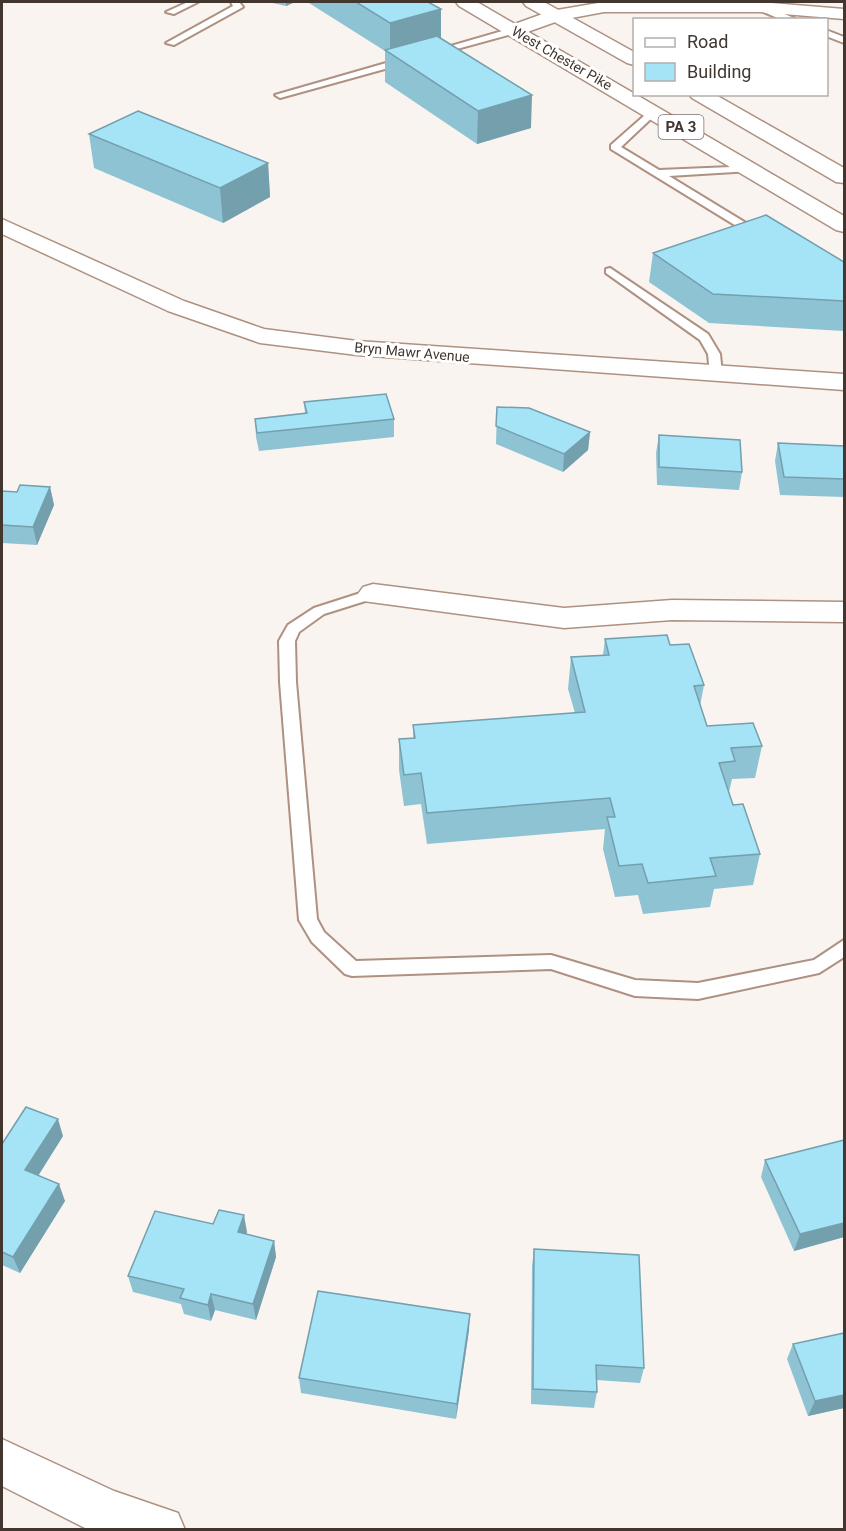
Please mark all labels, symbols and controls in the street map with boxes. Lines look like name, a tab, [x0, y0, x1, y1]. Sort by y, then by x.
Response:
legend	[633, 18, 828, 96]
street label: West Chester Pike	[509, 23, 615, 93]
text: Road	[687, 31, 728, 52]
text: Building	[687, 61, 751, 82]
road number: PA 3	[658, 115, 704, 139]
street label: Bryn Mawr Avenue	[354, 339, 470, 365]

